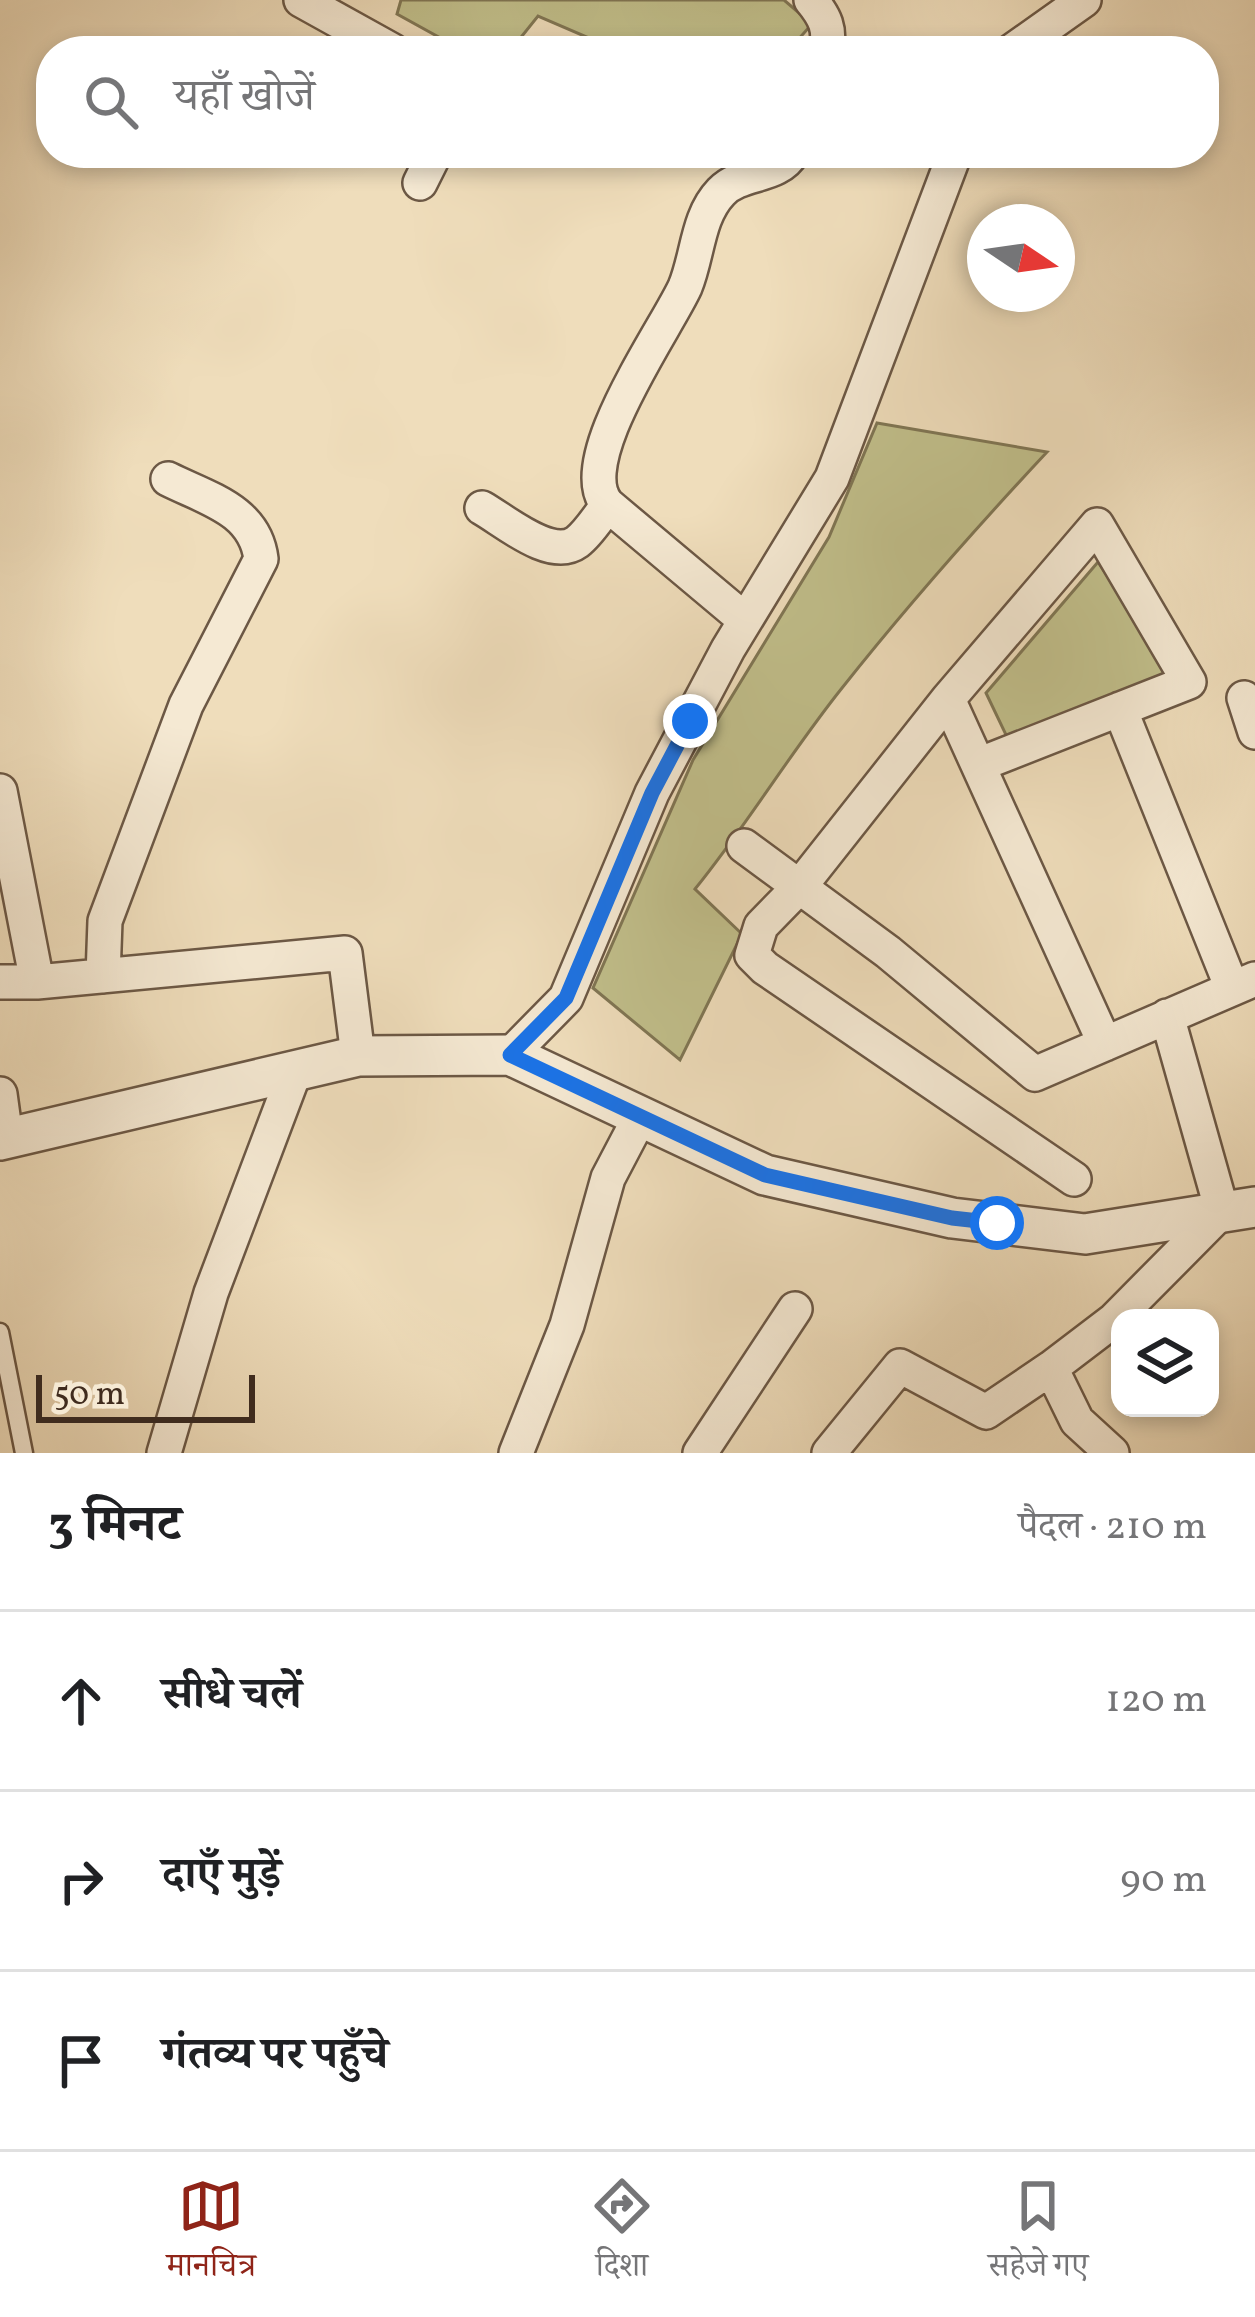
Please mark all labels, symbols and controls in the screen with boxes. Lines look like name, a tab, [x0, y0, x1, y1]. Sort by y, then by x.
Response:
search box	[36, 36, 1219, 168]
text: यहाँ खोजें	[174, 67, 315, 130]
icon: search	[78, 69, 144, 135]
north arrow	[967, 204, 1075, 312]
route end	[663, 694, 717, 748]
route start	[970, 1196, 1024, 1250]
map controls	[1111, 1309, 1219, 1417]
button: layers	[1111, 1309, 1219, 1417]
scale bar	[36, 1369, 255, 1422]
text: 50 m	[54, 1373, 125, 1419]
text: 3 मिनट	[48, 1491, 181, 1562]
text: पैदल · 210 m	[1018, 1501, 1207, 1555]
text: सीधे चलें	[162, 1665, 302, 1728]
icon: ahead	[48, 1668, 114, 1734]
text: 120 m	[1106, 1674, 1207, 1728]
text: दाएँ मुड़ें	[162, 1845, 281, 1908]
icon: right	[48, 1848, 114, 1914]
text: 90 m	[1120, 1854, 1207, 1908]
text: गंतव्य पर पहुँचे	[162, 2025, 388, 2088]
icon: arrive	[48, 2028, 114, 2094]
tab: मानचित्र	[167, 2173, 256, 2297]
tab: दिशा	[589, 2173, 655, 2297]
tab: सहेजे गए	[988, 2173, 1088, 2297]

